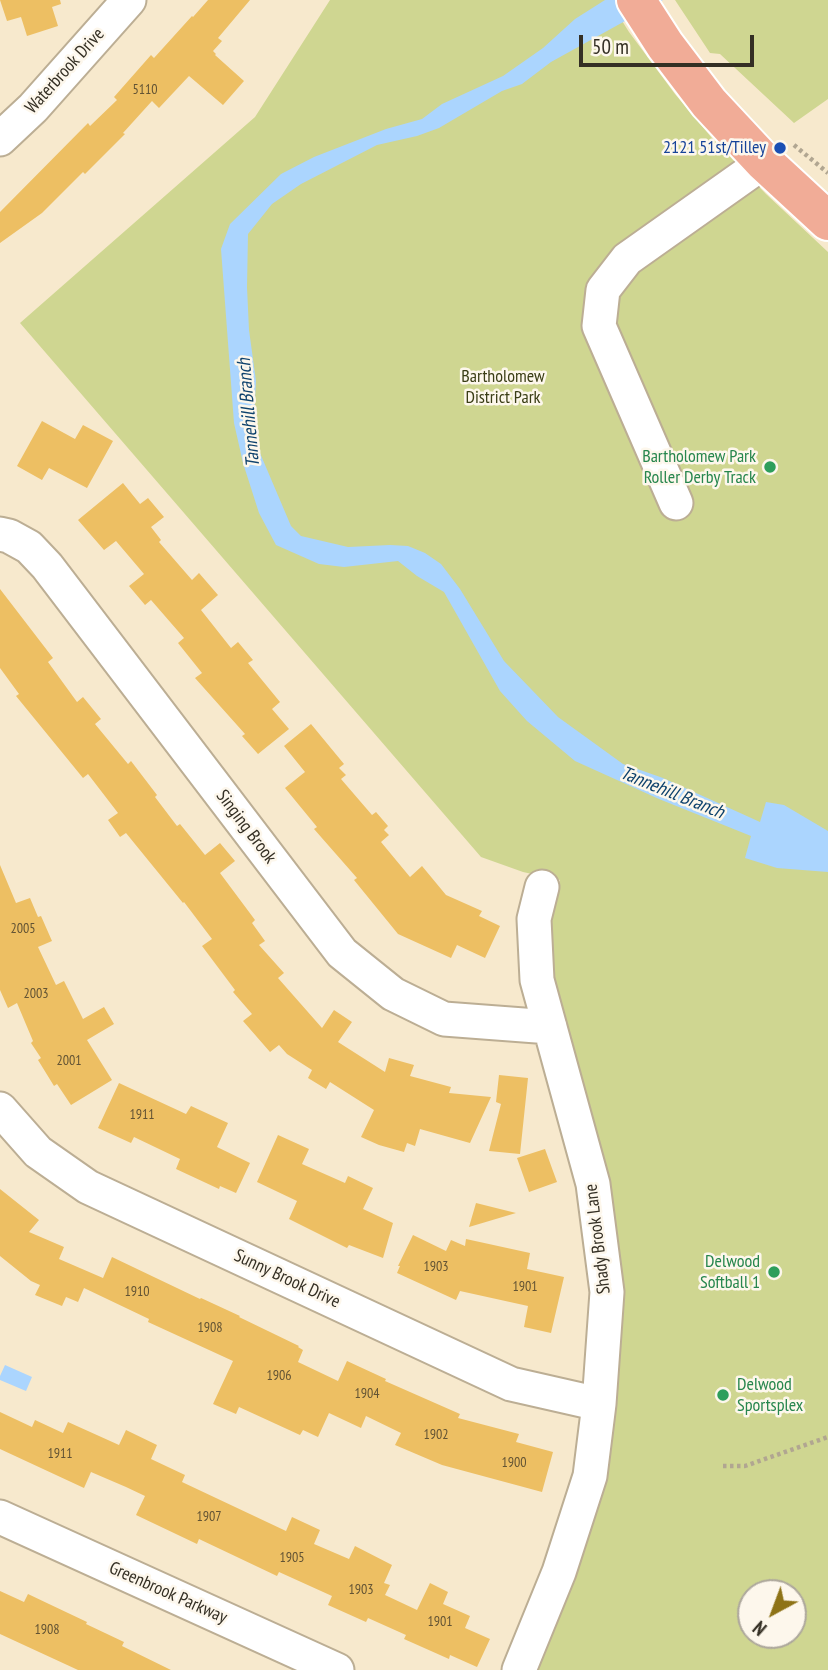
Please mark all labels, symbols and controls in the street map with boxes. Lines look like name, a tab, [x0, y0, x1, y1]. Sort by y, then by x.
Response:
scale bar	[583, 21, 758, 65]
street label: Waterbrook Drive	[21, 24, 109, 118]
text: 50 m	[592, 33, 629, 60]
house number: 5110	[132, 82, 158, 98]
place label: 2121 51st/Tilley	[663, 137, 766, 159]
marker: 2121 51st/Tilley	[772, 140, 788, 156]
water label: Tannehill Branch	[233, 357, 265, 469]
park label: Bartholomew District Park	[461, 366, 545, 408]
place label: Bartholomew Park Roller Derby Track	[642, 446, 756, 489]
marker: Bartholomew Park Roller Derby Track	[762, 459, 778, 475]
water label: Tannehill Branch	[617, 762, 727, 824]
street label: Singing Brook	[211, 786, 281, 868]
house number: 2005	[10, 921, 36, 937]
house number: 2003	[23, 986, 49, 1002]
house number: 2001	[56, 1053, 82, 1069]
house number: 1911	[129, 1107, 155, 1123]
street label: Shady Brook Lane	[581, 1183, 615, 1295]
street label: Sunny Brook Drive	[231, 1245, 343, 1313]
place label: Delwood Softball 1	[700, 1251, 760, 1294]
house number: 1903	[423, 1259, 449, 1275]
marker: Delwood Softball 1	[766, 1264, 782, 1280]
house number: 1901	[512, 1279, 538, 1295]
house number: 1910	[124, 1284, 150, 1300]
house number: 1908	[197, 1320, 223, 1336]
house number: 1906	[266, 1368, 292, 1384]
place label: Delwood Sportsplex	[737, 1374, 803, 1416]
house number: 1904	[354, 1386, 380, 1402]
marker: Delwood Sportsplex	[715, 1387, 731, 1403]
house number: 1902	[423, 1427, 449, 1443]
house number: 1911	[47, 1446, 73, 1462]
house number: 1900	[501, 1455, 527, 1471]
house number: 1907	[196, 1509, 222, 1525]
house number: 1905	[279, 1550, 305, 1566]
street label: Greenbrook Parkway	[106, 1557, 230, 1629]
north arrow	[737, 1579, 807, 1649]
house number: 1903	[348, 1582, 374, 1598]
house number: 1901	[427, 1614, 453, 1630]
text: N	[748, 1616, 771, 1641]
house number: 1908	[34, 1622, 60, 1638]

